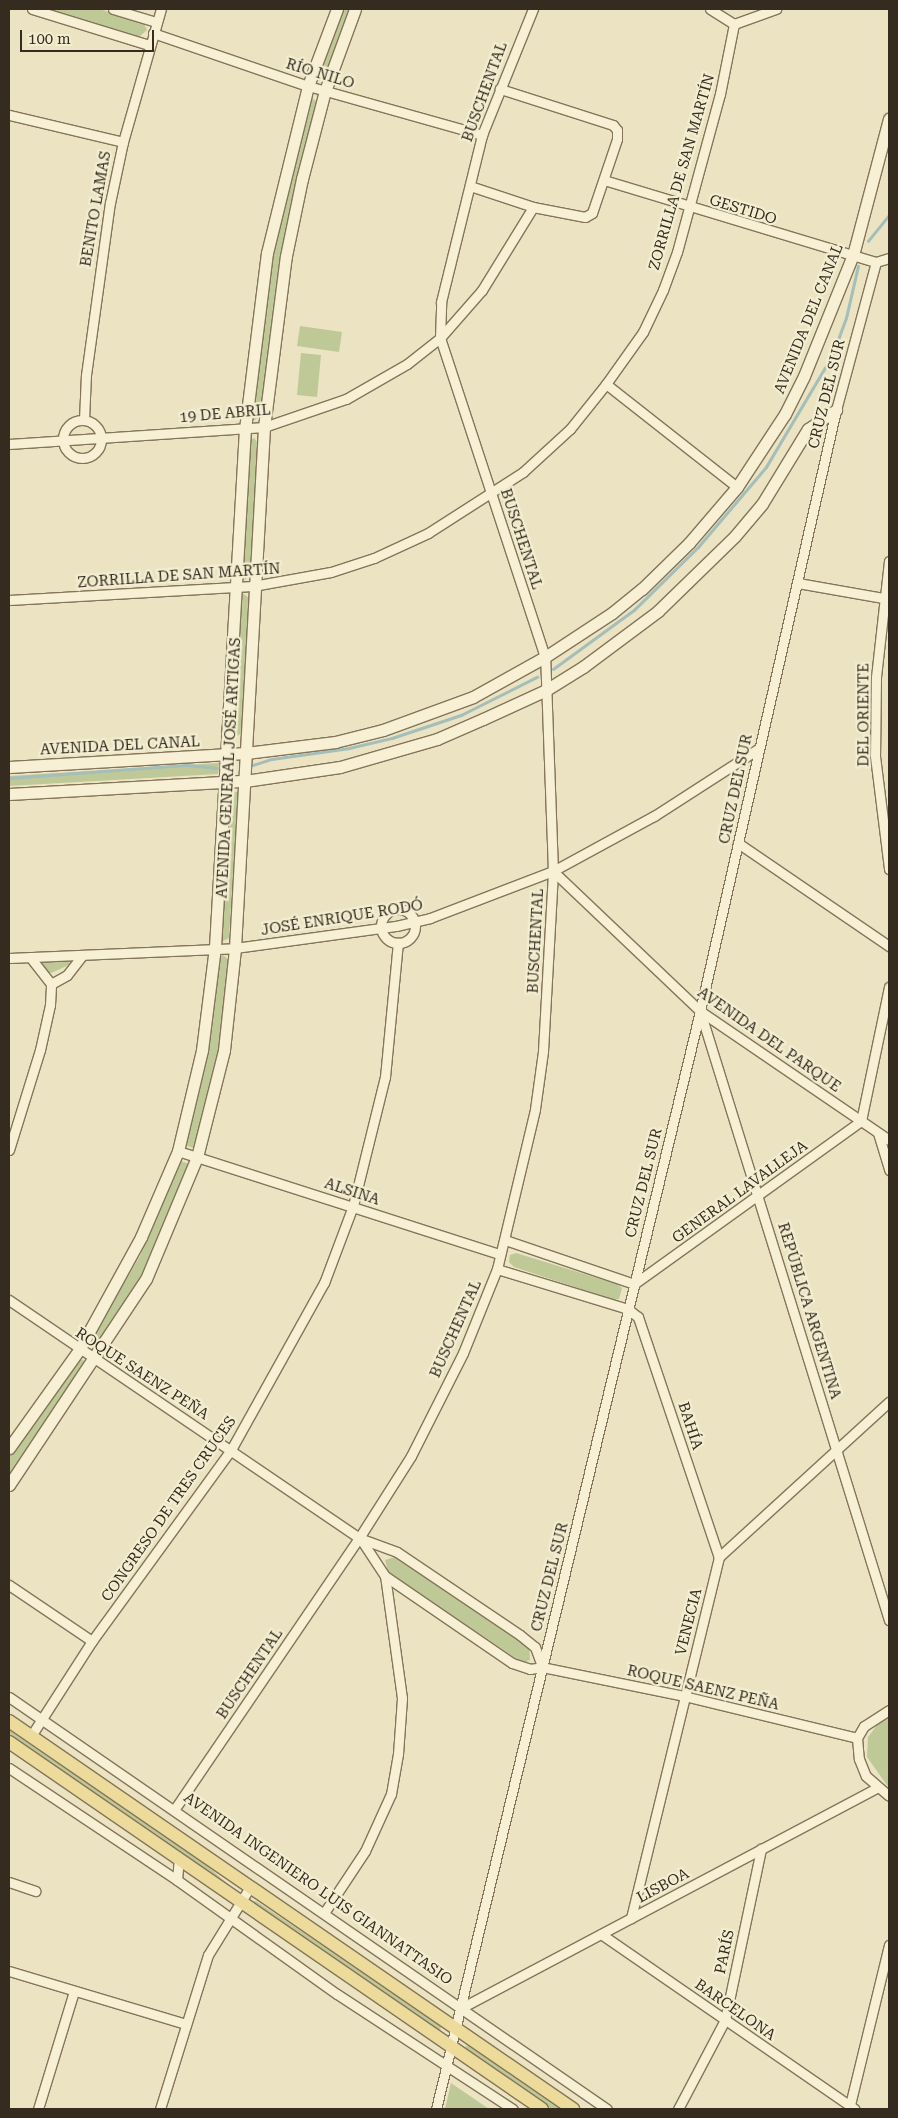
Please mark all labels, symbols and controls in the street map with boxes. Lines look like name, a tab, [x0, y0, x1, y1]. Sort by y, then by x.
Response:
scale bar	[22, 20, 156, 52]
text: 100 m	[28, 30, 71, 48]
street label: BUSCHENTAL	[459, 40, 511, 144]
street label: RÍO NILO	[284, 55, 356, 93]
street label: ZORRILLA DE SAN MARTÍN	[645, 72, 719, 272]
street label: BENITO LAMAS	[77, 150, 115, 268]
street label: GESTIDO	[707, 191, 779, 229]
street label: AVENIDA DEL CANAL	[771, 241, 847, 397]
street label: CRUZ DEL SUR	[805, 337, 849, 451]
street label: 19 DE ABRIL	[179, 401, 271, 427]
street label: BUSCHENTAL	[496, 486, 546, 592]
street label: ZORRILLA DE SAN MARTÍN	[77, 560, 281, 592]
street label: AVENIDA GENERAL JOSÉ ARTIGAS	[213, 637, 245, 899]
street label: DEL ORIENTE	[855, 663, 873, 767]
street label: CRUZ DEL SUR	[716, 732, 756, 846]
street label: AVENIDA DEL CANAL	[40, 733, 200, 759]
street label: BUSCHENTAL	[524, 888, 548, 994]
street label: JOSÉ ENRIQUE RODÓ	[260, 896, 424, 940]
street label: AVENIDA DEL PARQUE	[694, 984, 844, 1096]
street label: CRUZ DEL SUR	[622, 1126, 666, 1240]
street label: GENERAL LAVALLEJA	[669, 1137, 811, 1247]
street label: ALSINA	[322, 1175, 382, 1209]
street label: REPÚBLICA ARGENTINA	[774, 1220, 844, 1402]
street label: BUSCHENTAL	[426, 1277, 486, 1381]
street label: ROQUE SAENZ PEÑA	[72, 1324, 212, 1424]
street label: BAHÍA	[674, 1400, 706, 1452]
street label: CONGRESO DE TRES CRUCES	[98, 1413, 240, 1605]
street label: CRUZ DEL SUR	[528, 1520, 572, 1634]
street label: VENECIA	[672, 1587, 706, 1657]
street label: BUSCHENTAL	[213, 1625, 287, 1723]
street label: ROQUE SAENZ PEÑA	[625, 1662, 781, 1714]
street label: AVENIDA INGENIERO LUIS GIANNATTASIO	[180, 1789, 456, 1989]
street label: LISBOA	[634, 1865, 692, 1907]
street label: PARÍS	[712, 1928, 738, 1976]
street label: BARCELONA	[691, 1975, 779, 2045]

